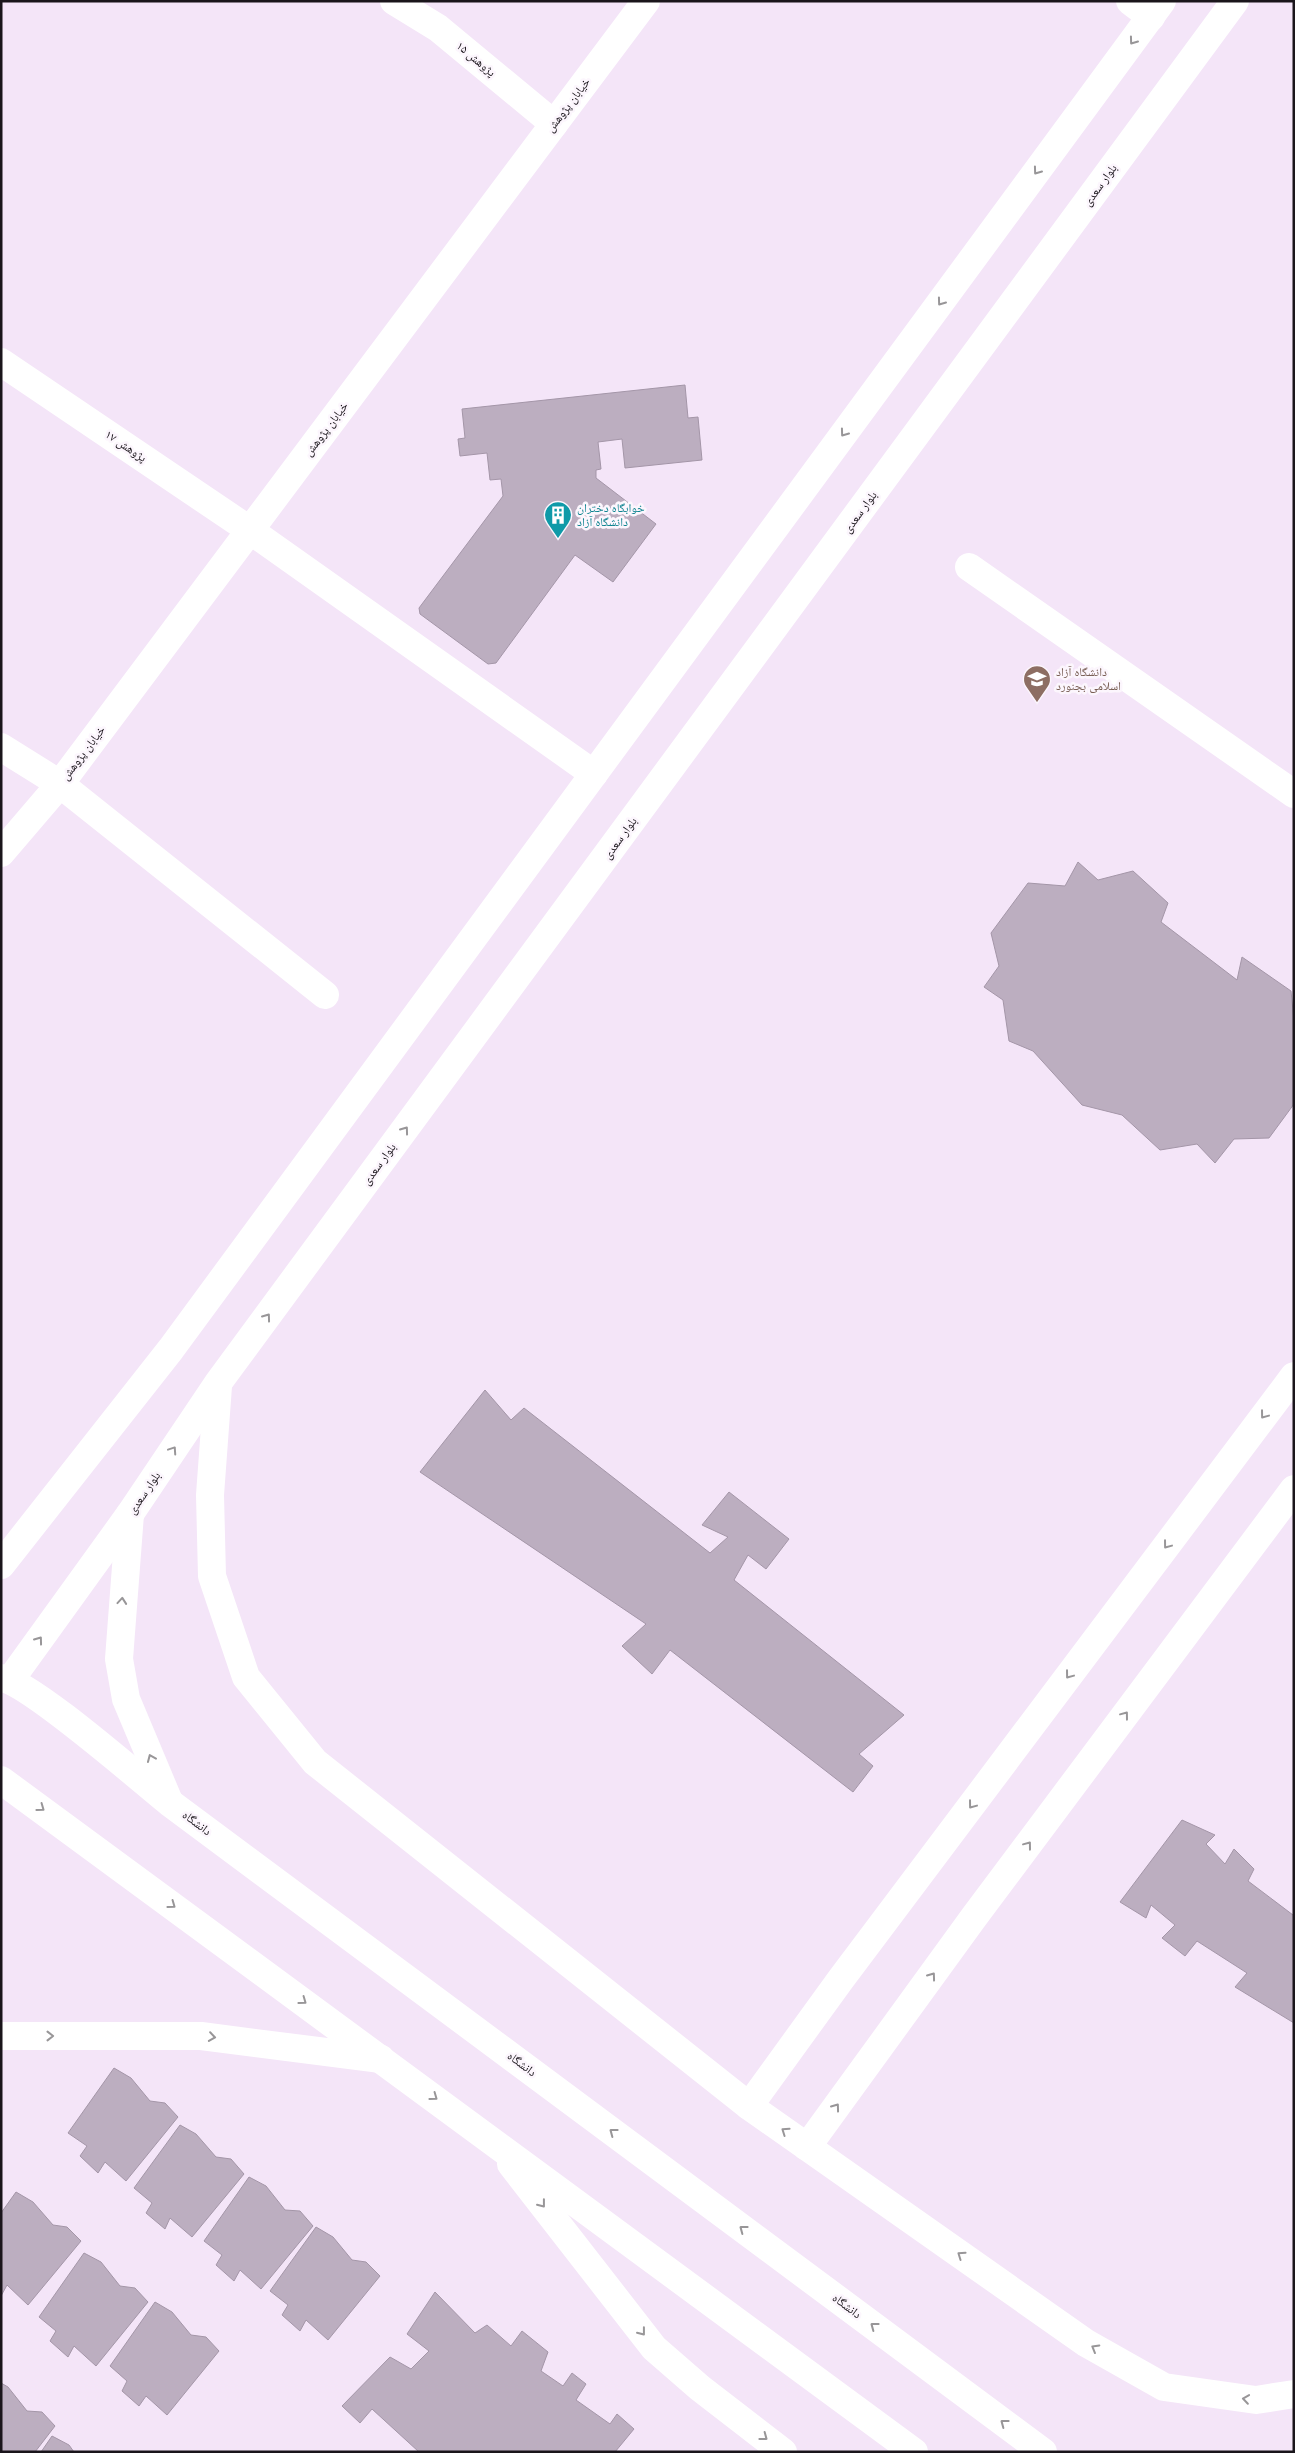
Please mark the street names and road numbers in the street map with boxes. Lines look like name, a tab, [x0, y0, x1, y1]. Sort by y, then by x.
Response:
street label: پژوهش ۱۵	[454, 39, 499, 80]
street label: خیابان پژوهش	[543, 75, 593, 135]
street label: بلوار سعدی	[1080, 161, 1120, 209]
street label: خیابان پژوهش	[301, 399, 351, 459]
street label: پژوهش ۱۷	[103, 427, 150, 465]
street label: بلوار سعدی	[840, 488, 880, 536]
street label: خیابان پژوهش	[58, 723, 108, 783]
street label: بلوار سعدی	[600, 814, 640, 862]
street label: بلوار سعدی	[359, 1140, 399, 1188]
street label: بلوار سعدی	[125, 1469, 164, 1517]
street label: دانشگاه	[180, 1808, 214, 1838]
street label: دانشگاه	[505, 2049, 539, 2079]
street label: دانشگاه	[830, 2291, 864, 2321]

